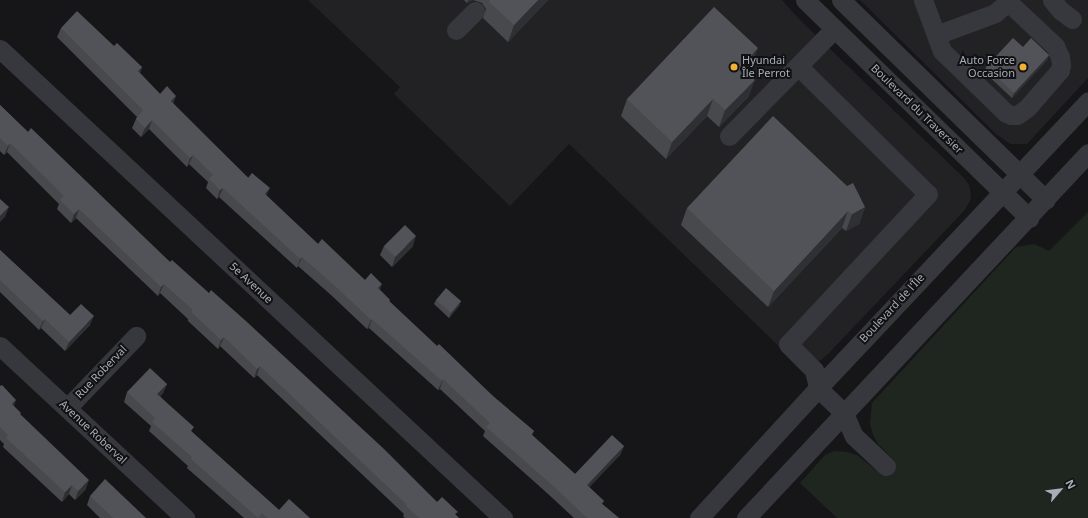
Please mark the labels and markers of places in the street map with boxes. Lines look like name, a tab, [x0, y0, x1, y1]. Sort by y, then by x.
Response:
place label: Hyundai Île Perrot	[742, 54, 790, 80]
place label: Auto Force Occasion	[960, 54, 1015, 80]
marker: Hyundai Île Perrot	[729, 62, 739, 72]
marker: Auto Force Occasion	[1018, 62, 1028, 72]

